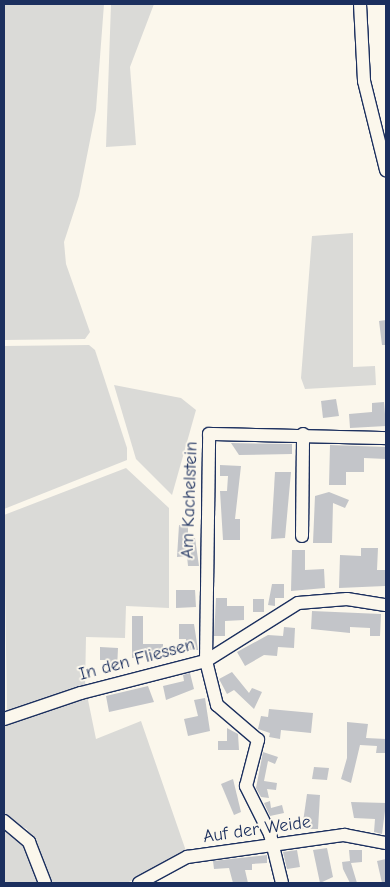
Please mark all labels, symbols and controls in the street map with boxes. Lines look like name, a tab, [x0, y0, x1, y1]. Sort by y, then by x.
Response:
street label: Am Kachelstein	[177, 441, 203, 559]
street label: In den Fliessen	[77, 634, 197, 686]
street label: Auf der Weide	[202, 812, 312, 848]

